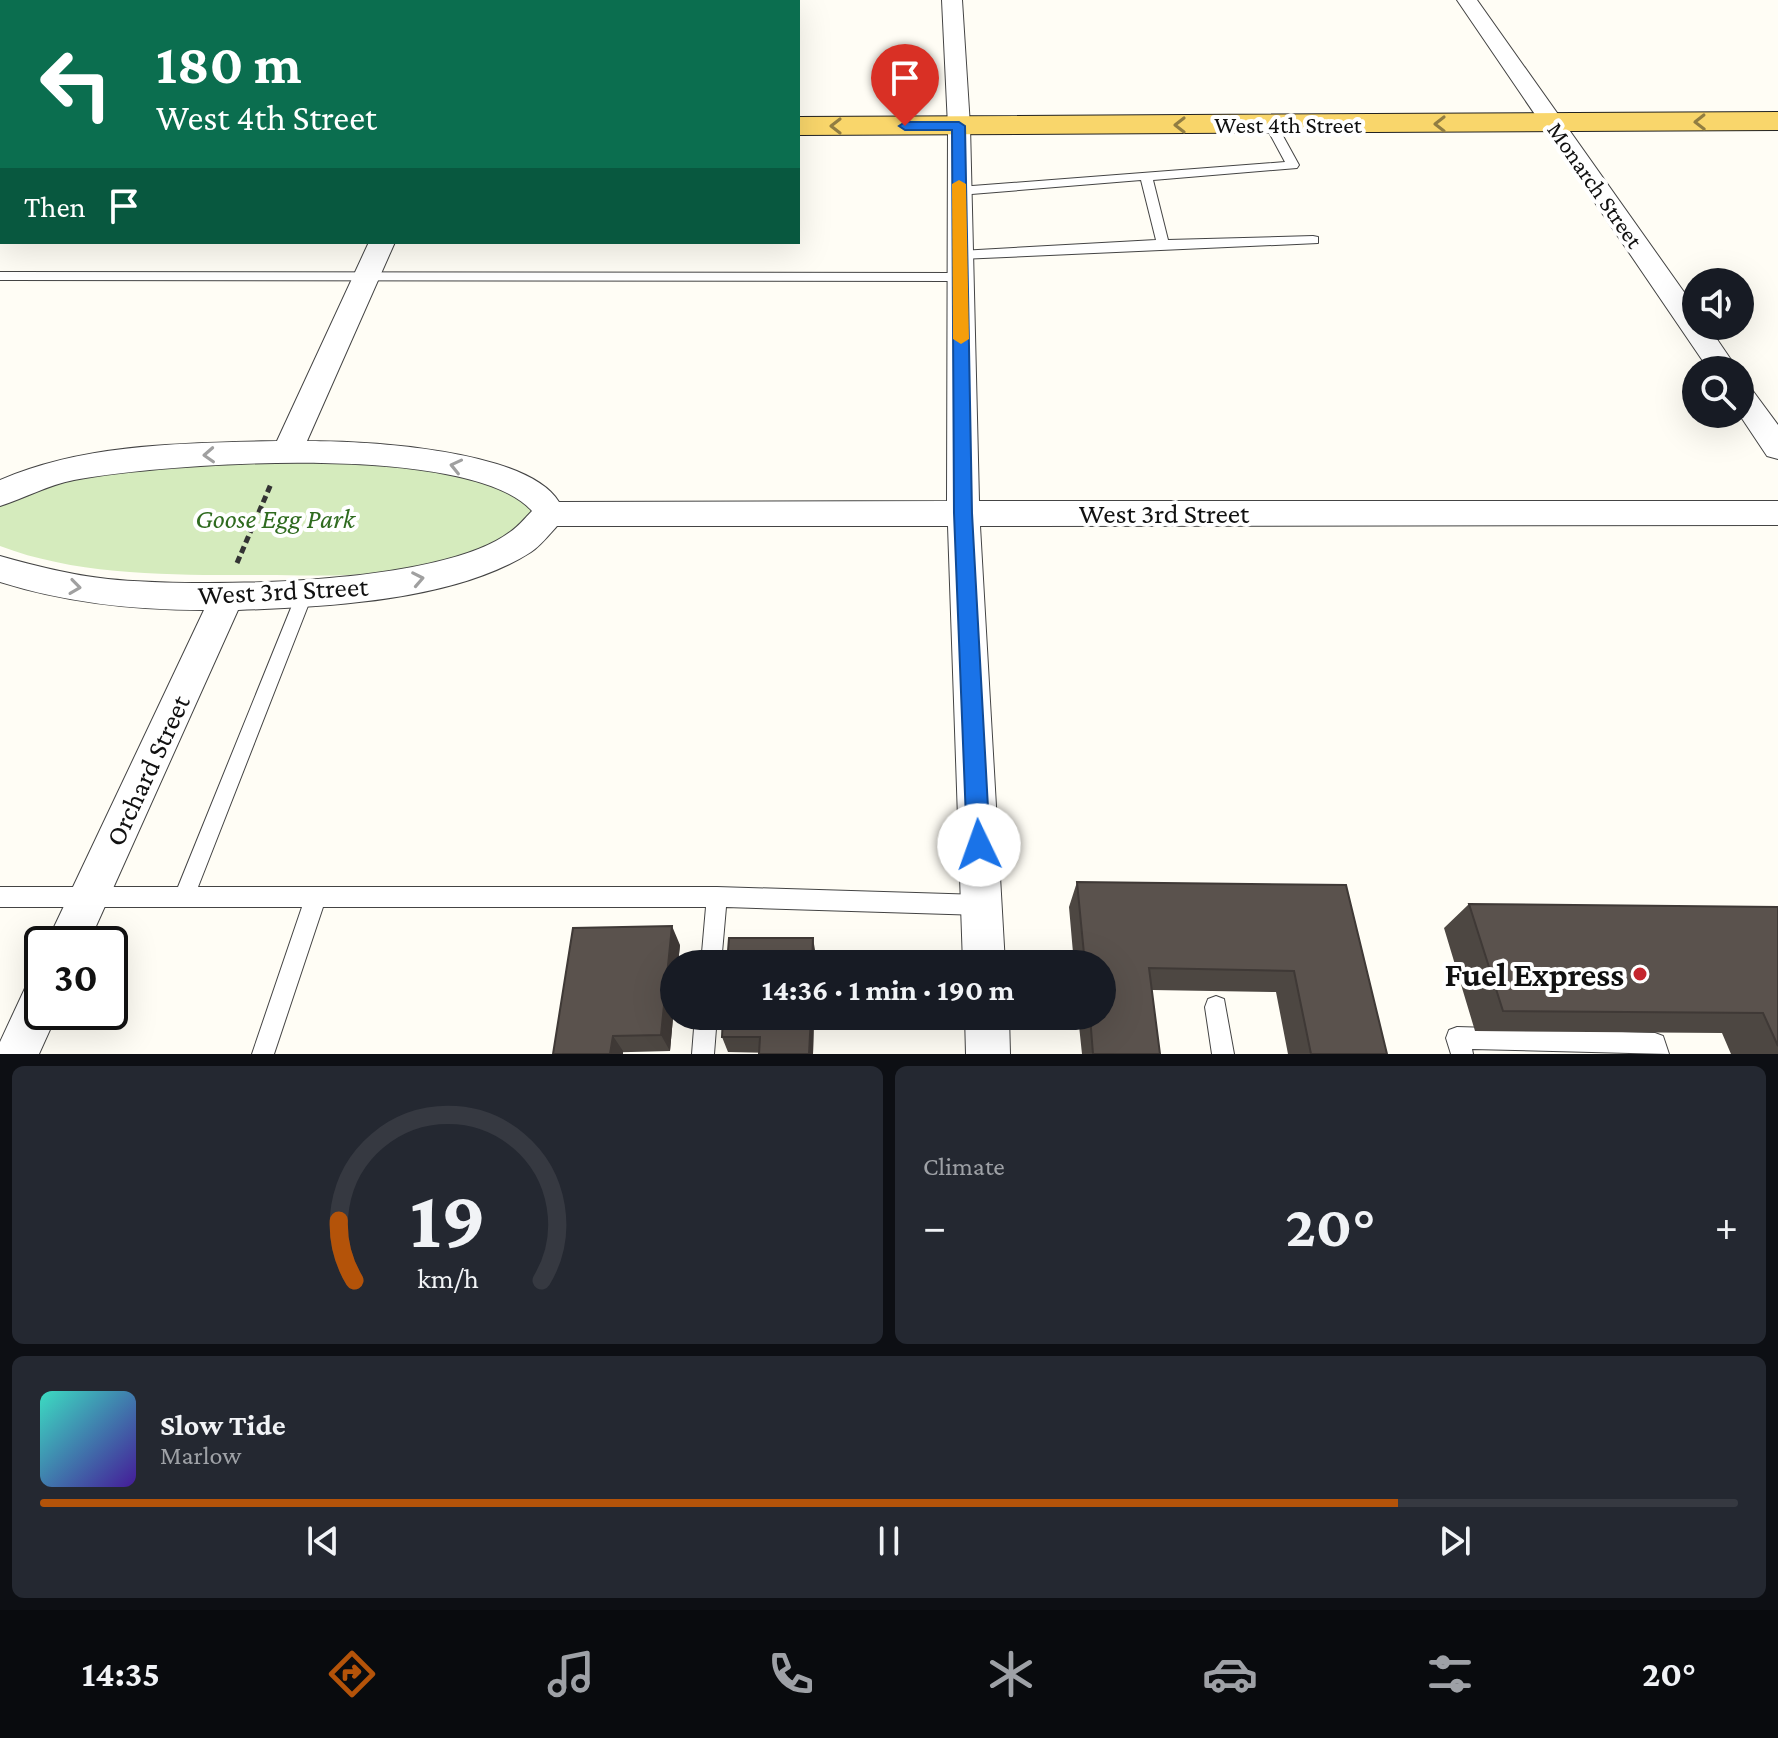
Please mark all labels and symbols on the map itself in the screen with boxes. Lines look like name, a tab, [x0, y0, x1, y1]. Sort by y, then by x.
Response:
pin	[871, 44, 939, 126]
street label: West 4th Street	[1214, 111, 1363, 138]
one-way arrow	[1693, 113, 1706, 130]
one-way arrow	[1433, 115, 1446, 133]
one-way arrow	[1173, 116, 1186, 134]
one-way arrow	[829, 117, 842, 135]
street label: Monarch Street	[1542, 117, 1649, 254]
one-way arrow	[202, 447, 215, 464]
one-way arrow	[450, 458, 464, 475]
street label: West 3rd Street	[1079, 498, 1250, 529]
park label: Goose Egg Park	[195, 503, 357, 534]
street label: West 3rd Street	[197, 571, 370, 610]
one-way arrow	[411, 571, 425, 588]
one-way arrow	[69, 578, 82, 595]
street label: Orchard Street	[99, 689, 196, 850]
position arrow	[937, 803, 1021, 887]
speed limit sign: 30	[24, 926, 128, 1030]
place label: Fuel Express	[1445, 956, 1624, 993]
marker: Fuel Express	[1631, 965, 1649, 983]

